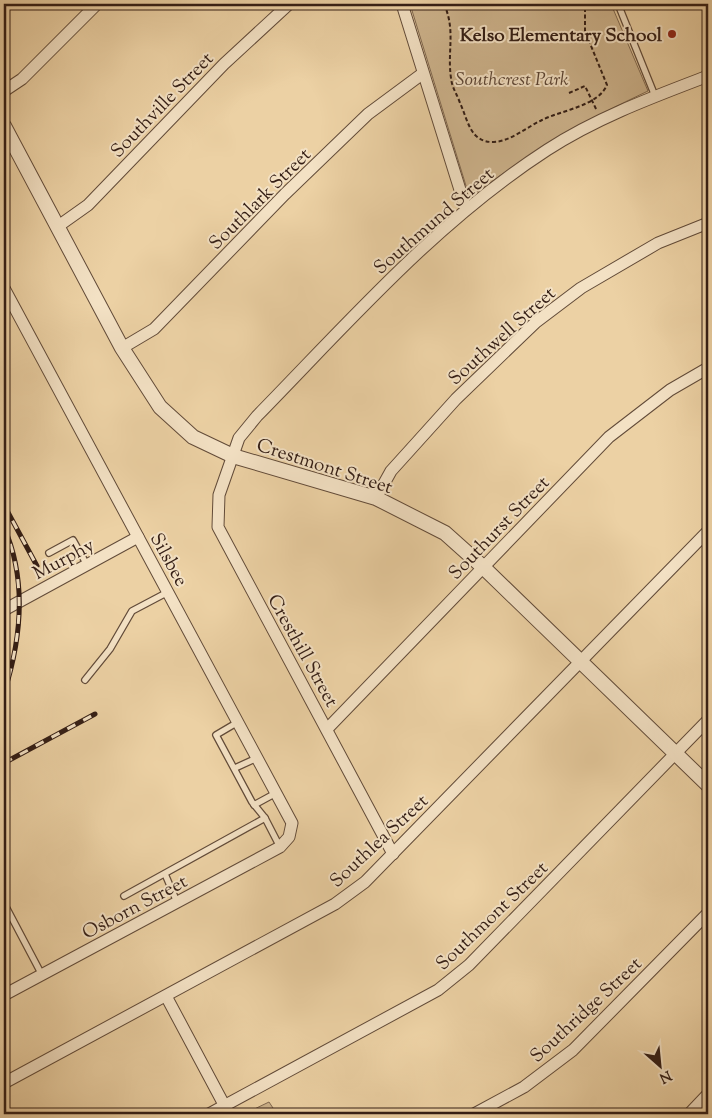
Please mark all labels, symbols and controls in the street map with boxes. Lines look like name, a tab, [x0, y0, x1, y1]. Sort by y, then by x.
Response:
place label: Kelso Elementary School	[460, 23, 663, 50]
marker: Kelso Elementary School	[666, 28, 678, 40]
street label: Southville Street	[105, 46, 221, 165]
park label: Southcrest Park	[455, 67, 569, 94]
street label: Southlark Street	[204, 142, 318, 257]
street label: Southmund Street	[369, 162, 501, 282]
street label: Southwell Street	[443, 281, 563, 392]
street label: Crestmont Street	[253, 433, 396, 502]
street label: Southurst Street	[443, 470, 557, 587]
street label: Silsbee	[142, 529, 194, 592]
street label: Murphy	[29, 533, 100, 588]
street label: Cresthill Street	[260, 590, 344, 713]
street label: Southlea Street	[324, 789, 435, 895]
street label: Southmont Street	[431, 856, 555, 978]
street label: Osborn Street	[78, 869, 193, 947]
street label: Southridge Street	[525, 951, 649, 1070]
north arrow	[634, 1040, 684, 1090]
text: N	[655, 1064, 675, 1087]

